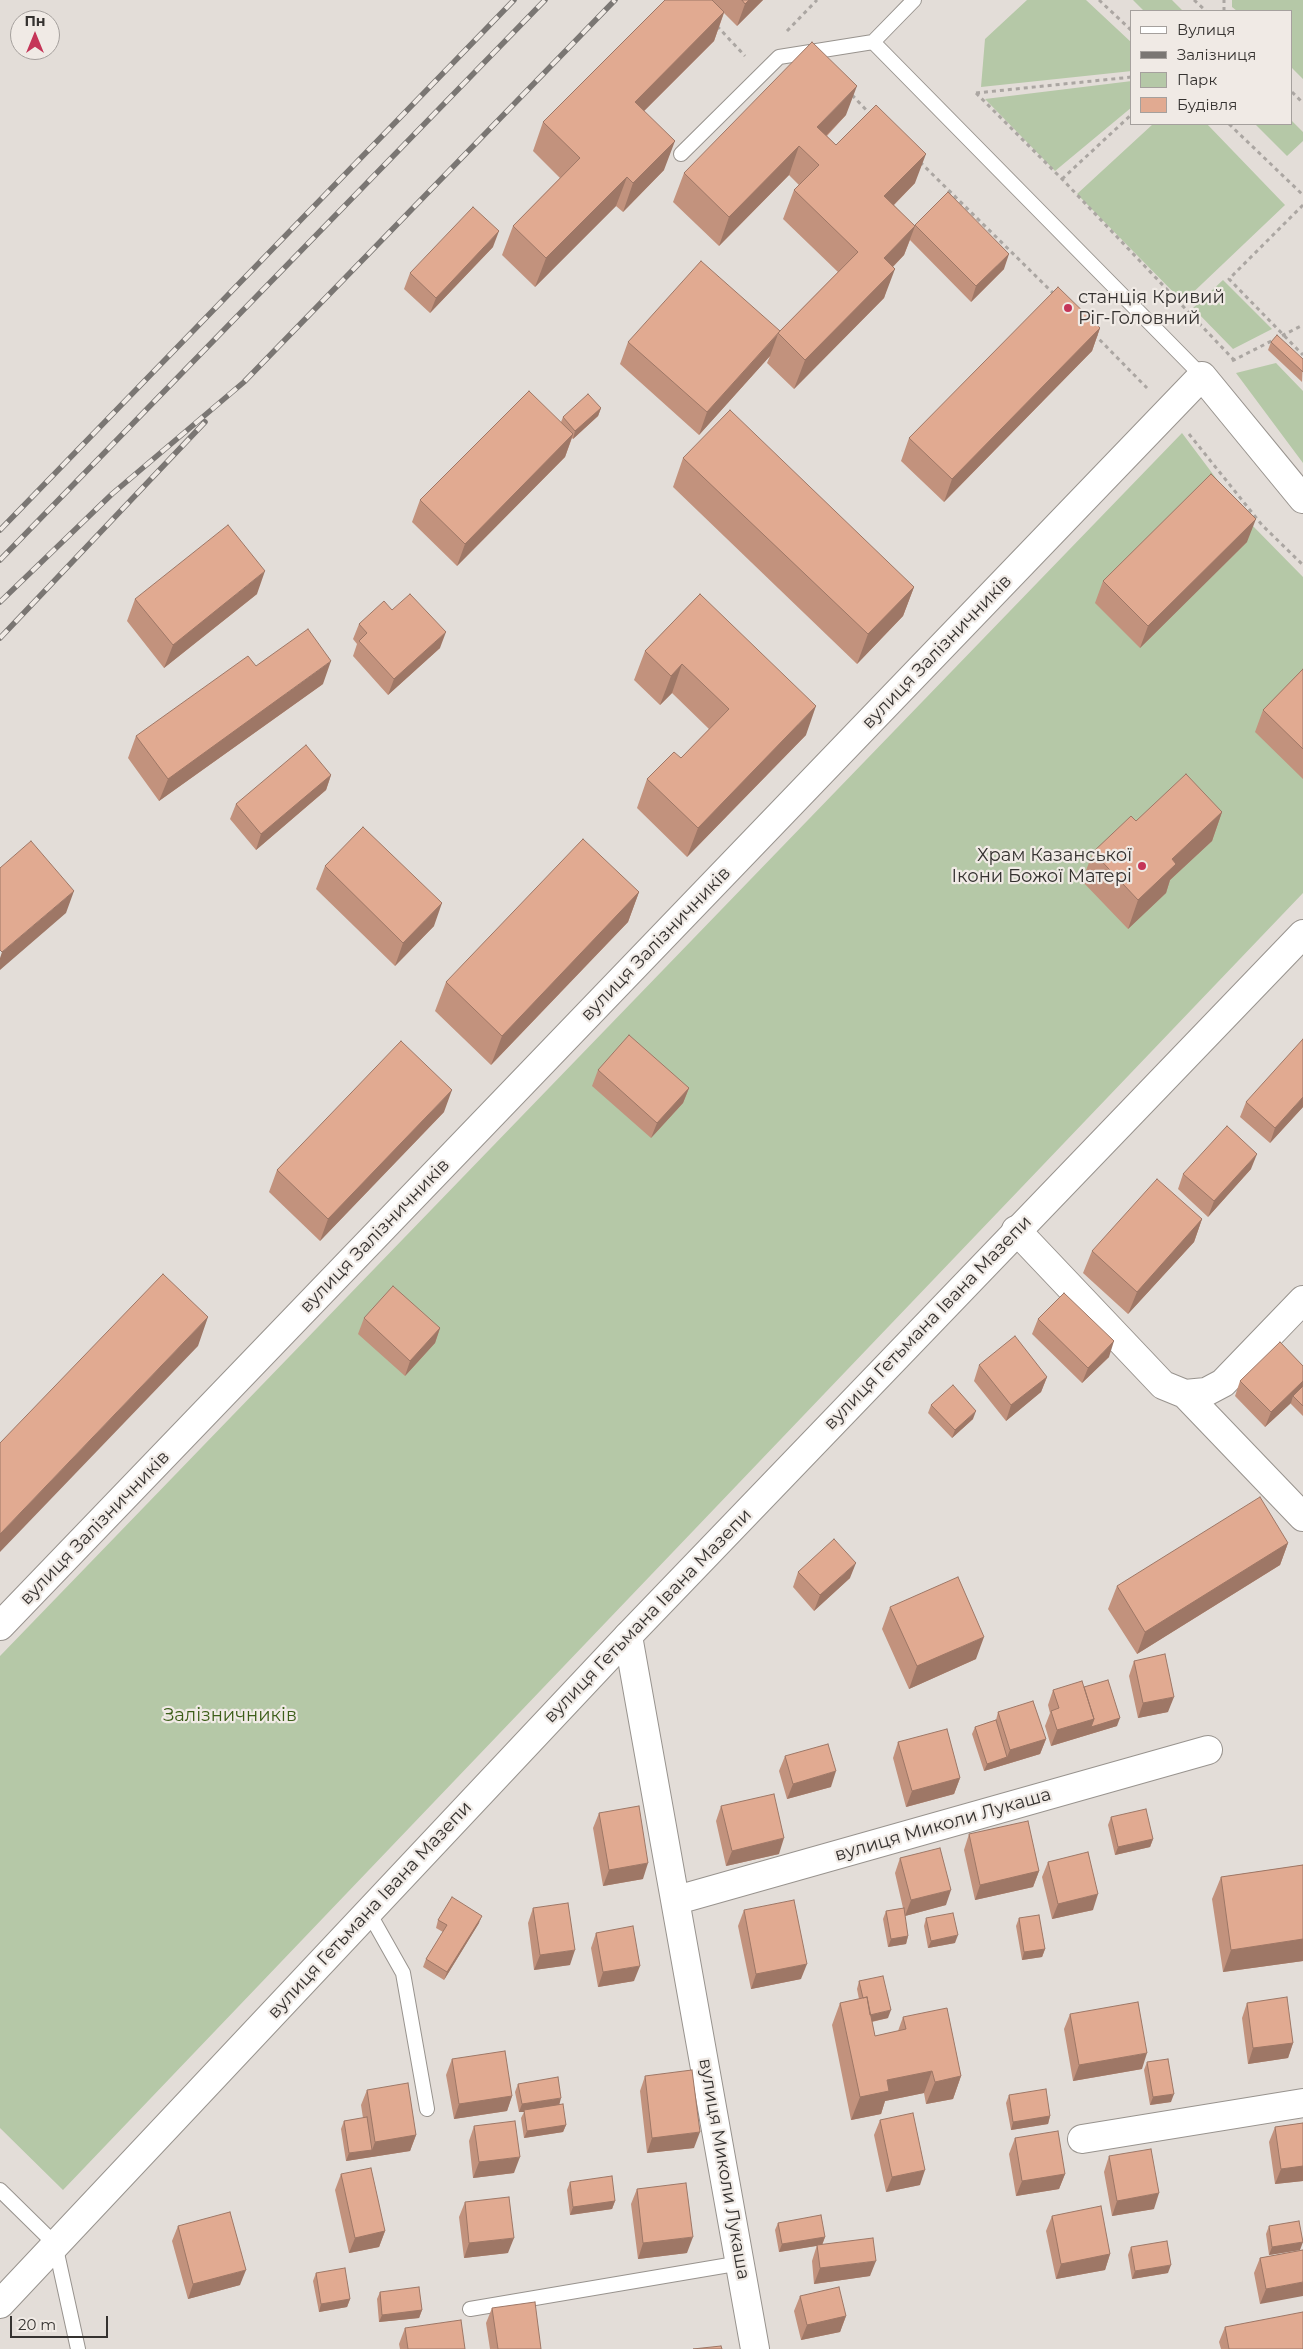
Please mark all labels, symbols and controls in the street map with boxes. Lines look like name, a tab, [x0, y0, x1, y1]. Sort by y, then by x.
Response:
north arrow	[10, 10, 60, 60]
legend	[1130, 10, 1293, 125]
text: Пн	[24, 12, 46, 30]
text: Вулиця	[1177, 20, 1235, 39]
text: Залізниця	[1177, 45, 1256, 64]
text: Парк	[1177, 70, 1217, 89]
text: Будівля	[1177, 95, 1237, 114]
place label: станція Кривий Ріг-Головний	[1078, 287, 1225, 330]
marker: станція Кривий Ріг-Головний	[1062, 302, 1074, 314]
street label: вулиця Залізничників	[858, 570, 1016, 734]
place label: Храм Казанської Ікони Божої Матері	[952, 845, 1132, 888]
marker: Храм Казанської Ікони Божої Матері	[1136, 860, 1148, 872]
street label: вулиця Залізничників	[577, 862, 735, 1026]
street label: вулиця Залізничників	[296, 1154, 454, 1318]
street label: вулиця Гетьмана Івана Мазепи	[820, 1211, 1036, 1435]
street label: вулиця Залізничників	[16, 1446, 174, 1610]
street label: вулиця Гетьмана Івана Мазепи	[540, 1504, 756, 1728]
park label: Залізничників	[163, 1705, 297, 1727]
street label: вулиця Миколи Лукаша	[832, 1784, 1054, 1866]
street label: вулиця Гетьмана Івана Мазепи	[263, 1797, 477, 2023]
street label: вулиця Миколи Лукаша	[694, 2057, 754, 2281]
scale bar	[12, 2306, 110, 2338]
text: 20 m	[18, 2315, 56, 2334]

